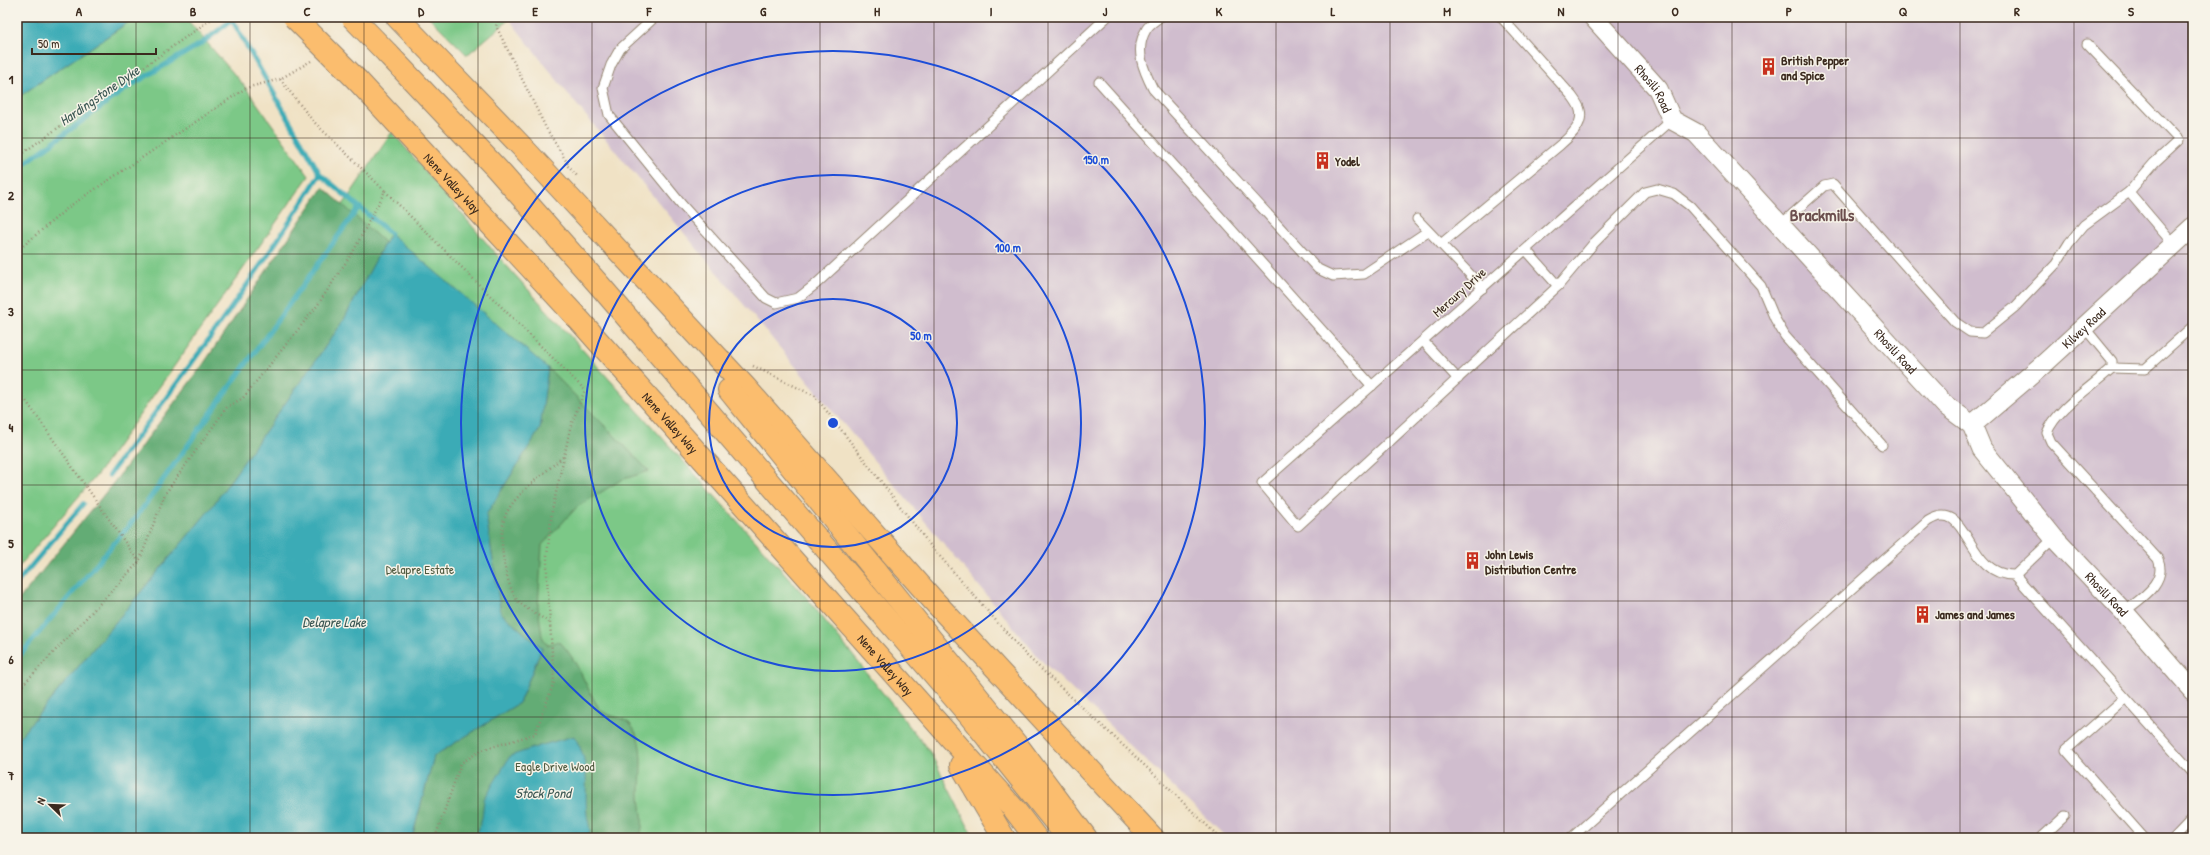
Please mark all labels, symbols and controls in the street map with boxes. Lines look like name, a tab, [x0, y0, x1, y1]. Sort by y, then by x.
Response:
text: A	[76, 2, 83, 20]
text: B	[190, 2, 197, 20]
text: C	[303, 2, 311, 20]
text: D	[418, 2, 425, 20]
text: E	[532, 2, 538, 20]
text: F	[646, 2, 653, 20]
text: G	[760, 2, 767, 20]
text: H	[874, 2, 880, 20]
text: I	[989, 2, 993, 20]
text: J	[1103, 2, 1108, 20]
text: K	[1216, 2, 1223, 20]
text: L	[1331, 2, 1336, 20]
text: M	[1443, 2, 1451, 20]
text: N	[1558, 2, 1565, 20]
text: O	[1671, 2, 1679, 20]
text: P	[1786, 2, 1792, 20]
text: Q	[1899, 2, 1908, 20]
text: R	[2014, 2, 2020, 20]
text: S	[2128, 2, 2134, 20]
scale bar	[32, 30, 156, 56]
text: 50 m	[38, 35, 59, 52]
place label: British Pepper and Spice	[1781, 51, 1850, 85]
building icon: British Pepper and Spice	[1758, 57, 1778, 77]
water label: Hardingstone Dyke	[55, 60, 144, 130]
street label: Rhosili Road	[1631, 60, 1676, 115]
text: 1	[9, 70, 14, 88]
street label: Nene Valley Way	[420, 149, 485, 218]
text: 150 m	[1083, 151, 1109, 168]
building icon: Yodel	[1312, 151, 1332, 171]
place label: Yodel	[1335, 152, 1360, 170]
text: 2	[8, 186, 15, 204]
district label: Brackmills	[1790, 203, 1855, 226]
text: 100 m	[995, 239, 1021, 256]
street label: Mercury Drive	[1428, 263, 1490, 321]
text: 3	[8, 302, 14, 320]
street label: Kilvey Road	[2058, 303, 2109, 352]
street label: Rhosili Road	[1870, 325, 1921, 378]
text: 50 m	[910, 327, 932, 344]
street label: Nene Valley Way	[638, 388, 703, 458]
centre of rings	[826, 416, 840, 430]
text: 4	[9, 418, 14, 436]
text: 5	[8, 534, 14, 552]
place label: John Lewis Distribution Centre	[1485, 545, 1577, 578]
building icon: John Lewis Distribution Centre	[1462, 551, 1482, 571]
park label: Delapre Estate	[386, 560, 454, 578]
street label: Rhosili Road	[2081, 568, 2133, 620]
building icon: James and James	[1912, 604, 1932, 624]
place label: James and James	[1935, 605, 2015, 623]
water label: Delapre Lake	[302, 612, 367, 632]
street label: Nene Valley Way	[854, 630, 918, 700]
text: 6	[8, 650, 14, 668]
park label: Eagle Drive Wood	[515, 757, 595, 775]
text: 7	[7, 766, 15, 784]
water label: Stock Pond	[515, 783, 573, 802]
north arrow	[30, 785, 70, 825]
text: N	[33, 796, 48, 807]

